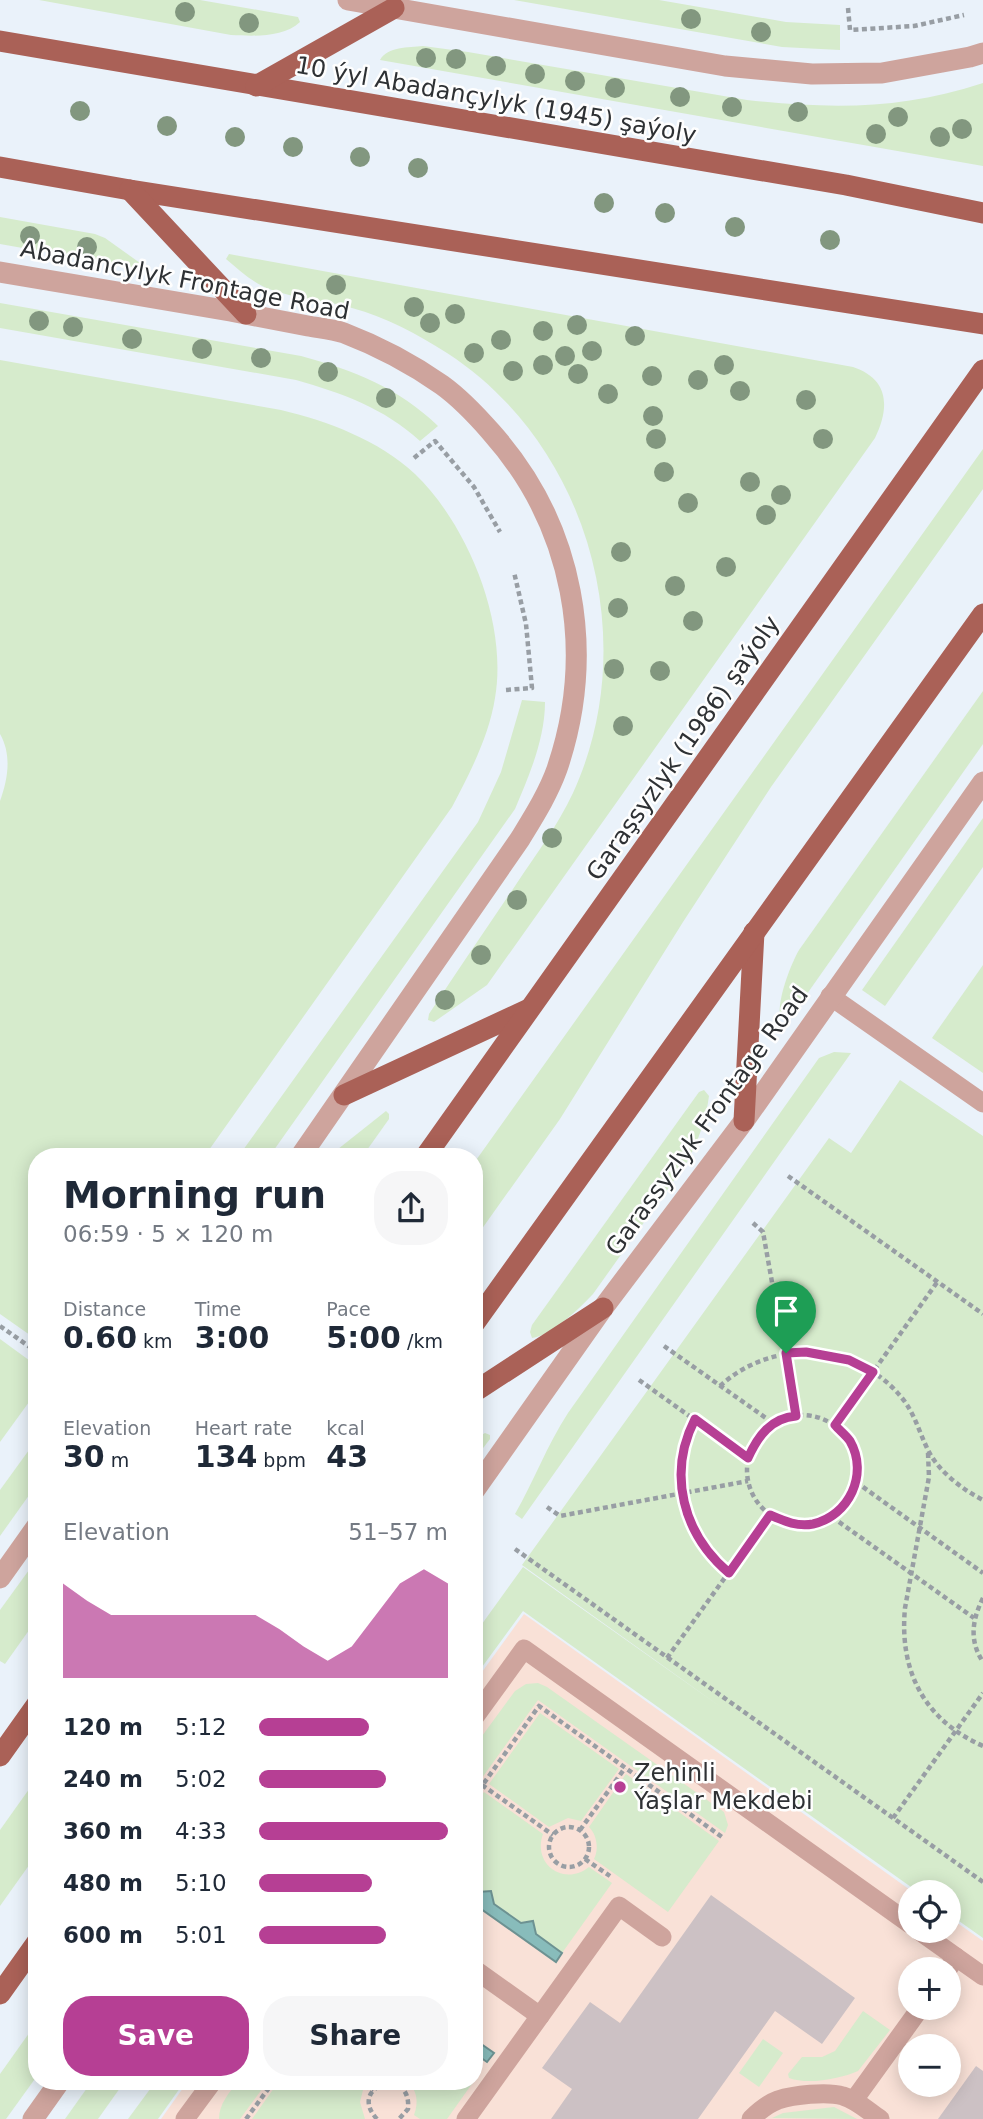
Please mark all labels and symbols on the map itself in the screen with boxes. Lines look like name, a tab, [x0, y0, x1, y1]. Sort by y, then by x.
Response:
street label: 10 ýyl Abadançylyk (1945) şaýoly	[293, 51, 699, 149]
street label: Abadancylyk Frontage Road	[18, 234, 352, 326]
street label: Garaşsyzlyk (1986) şaýoly	[581, 610, 785, 886]
street label: Garassyzlyk Frontage Road	[600, 981, 814, 1261]
pin	[756, 1281, 816, 1353]
place label: Zehinli Ýaşlar Mekdebi	[633, 1759, 813, 1815]
marker: Zehinli Ýaşlar Mekdebi	[612, 1779, 628, 1795]

